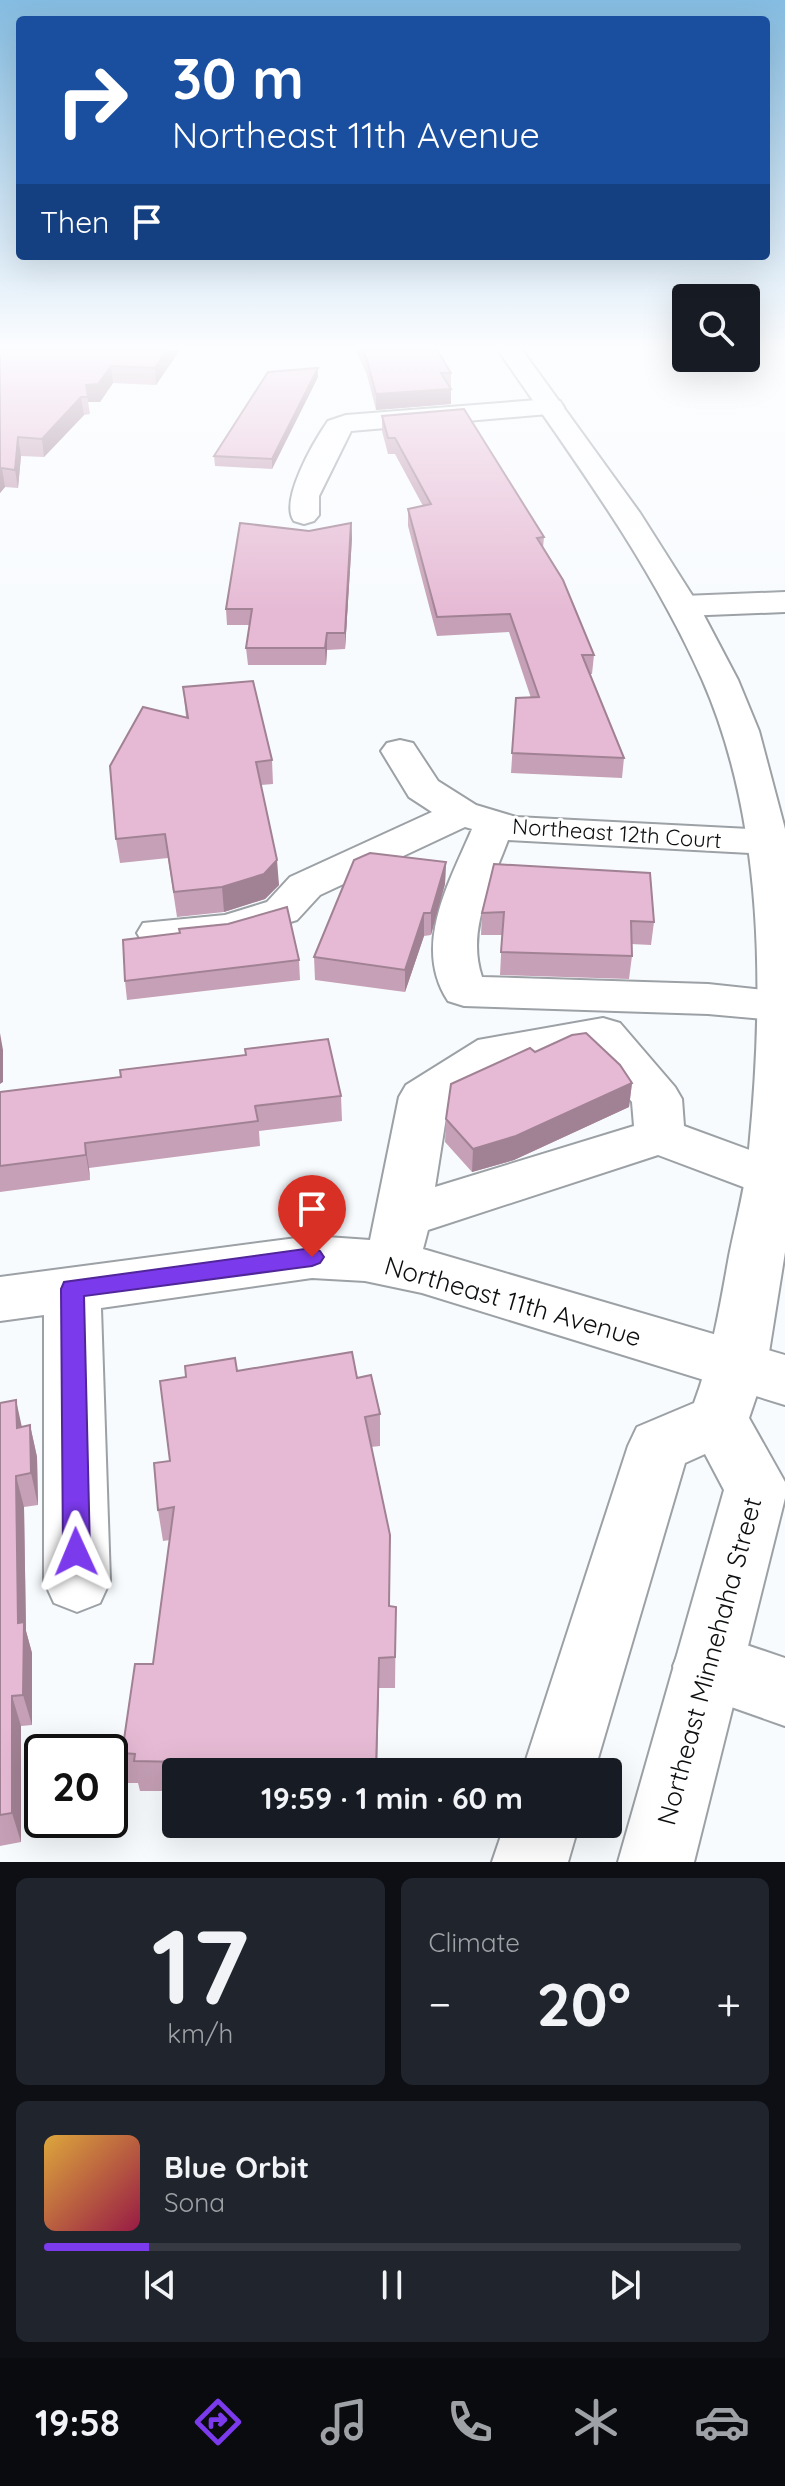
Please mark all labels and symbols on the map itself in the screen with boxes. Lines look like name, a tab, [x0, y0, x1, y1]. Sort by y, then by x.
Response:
street label: Northeast 12th Court	[511, 812, 723, 854]
pin	[278, 1175, 346, 1257]
street label: Northeast 11th Avenue	[381, 1249, 645, 1353]
street label: Northeast Minnehaha Street	[649, 1494, 769, 1828]
position arrow	[34, 1510, 118, 1594]
speed limit sign: 20	[24, 1734, 128, 1838]

